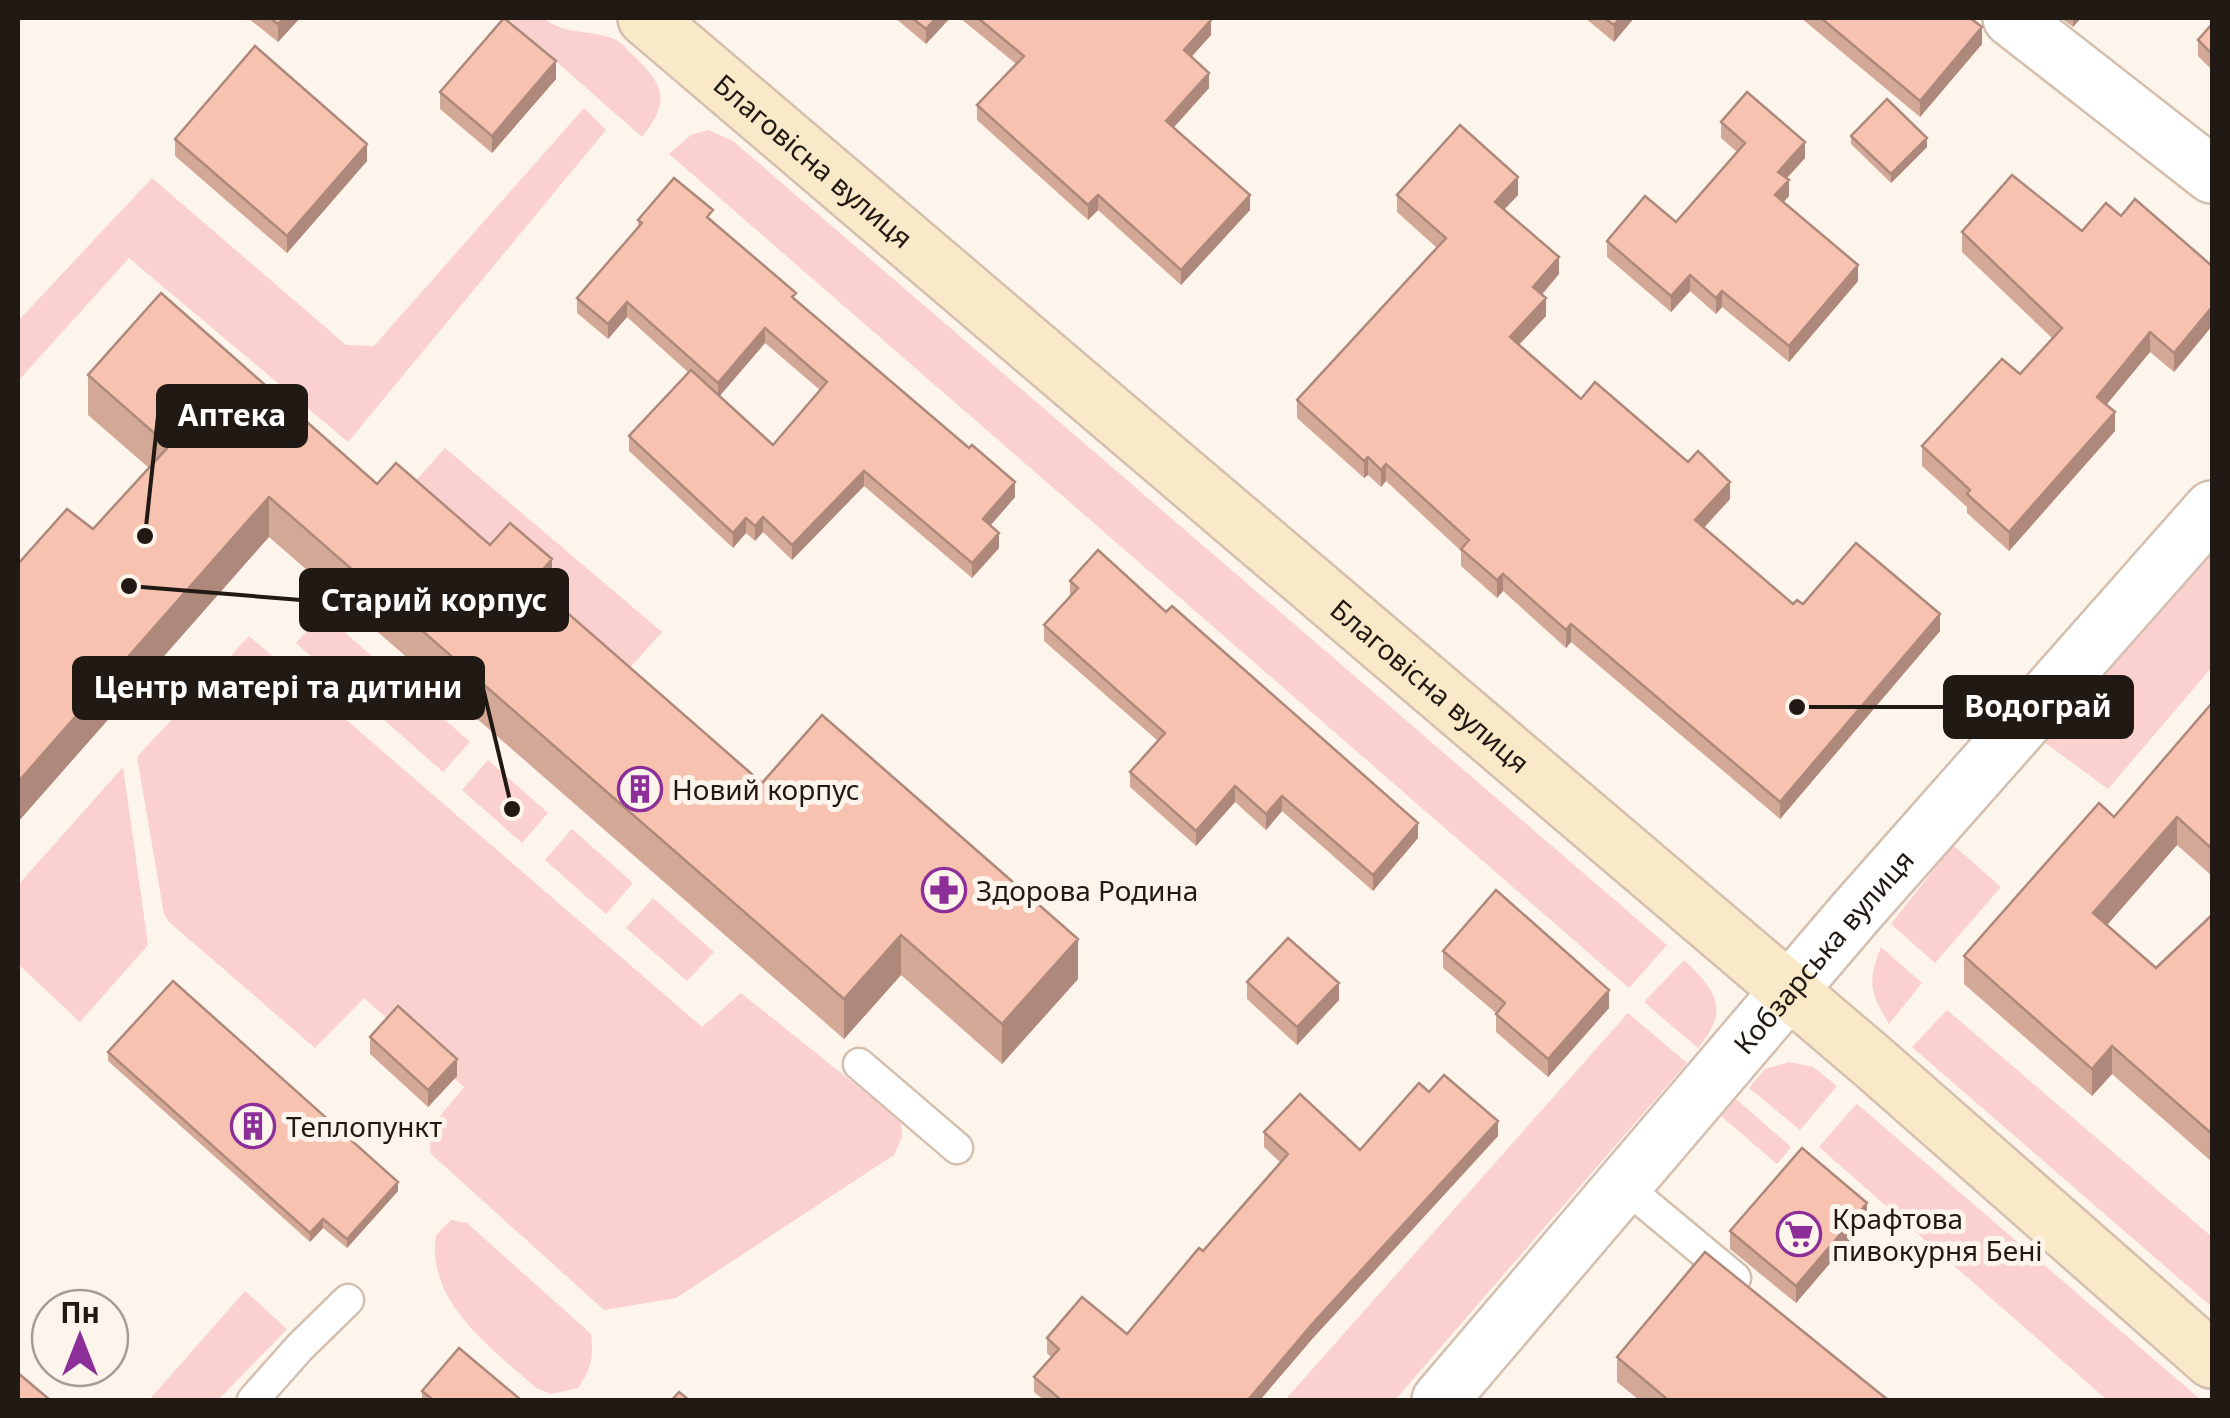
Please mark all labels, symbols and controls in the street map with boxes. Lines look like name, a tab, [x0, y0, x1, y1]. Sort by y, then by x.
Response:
street label: Благовісна вулиця	[706, 65, 921, 256]
callout: Аптека	[158, 386, 306, 446]
text: Аптека	[178, 394, 286, 435]
callout: Старий корпус	[301, 570, 567, 630]
text: Старий корпус	[321, 579, 547, 620]
street label: Благовісна вулиця	[1323, 590, 1538, 781]
callout: Центр матері та дитини	[74, 658, 483, 718]
text: Центр матері та дитини	[93, 666, 463, 707]
callout: Водограй	[1945, 677, 2132, 737]
text: Водограй	[1964, 685, 2112, 726]
building icon: Новий корпус	[617, 766, 663, 812]
place label: Новий корпус	[672, 770, 859, 808]
street label: Кобзарська вулиця	[1724, 841, 1922, 1062]
pharmacy icon: Здорова Родина	[921, 867, 967, 913]
place label: Здорова Родина	[976, 871, 1198, 909]
building icon: Теплопункт	[230, 1103, 276, 1149]
place label: Теплопункт	[286, 1107, 442, 1145]
place label: Крафтова пивокурня Бені	[1832, 1199, 2043, 1269]
supermarket icon: Крафтова пивокурня Бені	[1776, 1211, 1822, 1257]
north arrow	[30, 1288, 130, 1388]
text: Пн	[60, 1293, 100, 1331]

